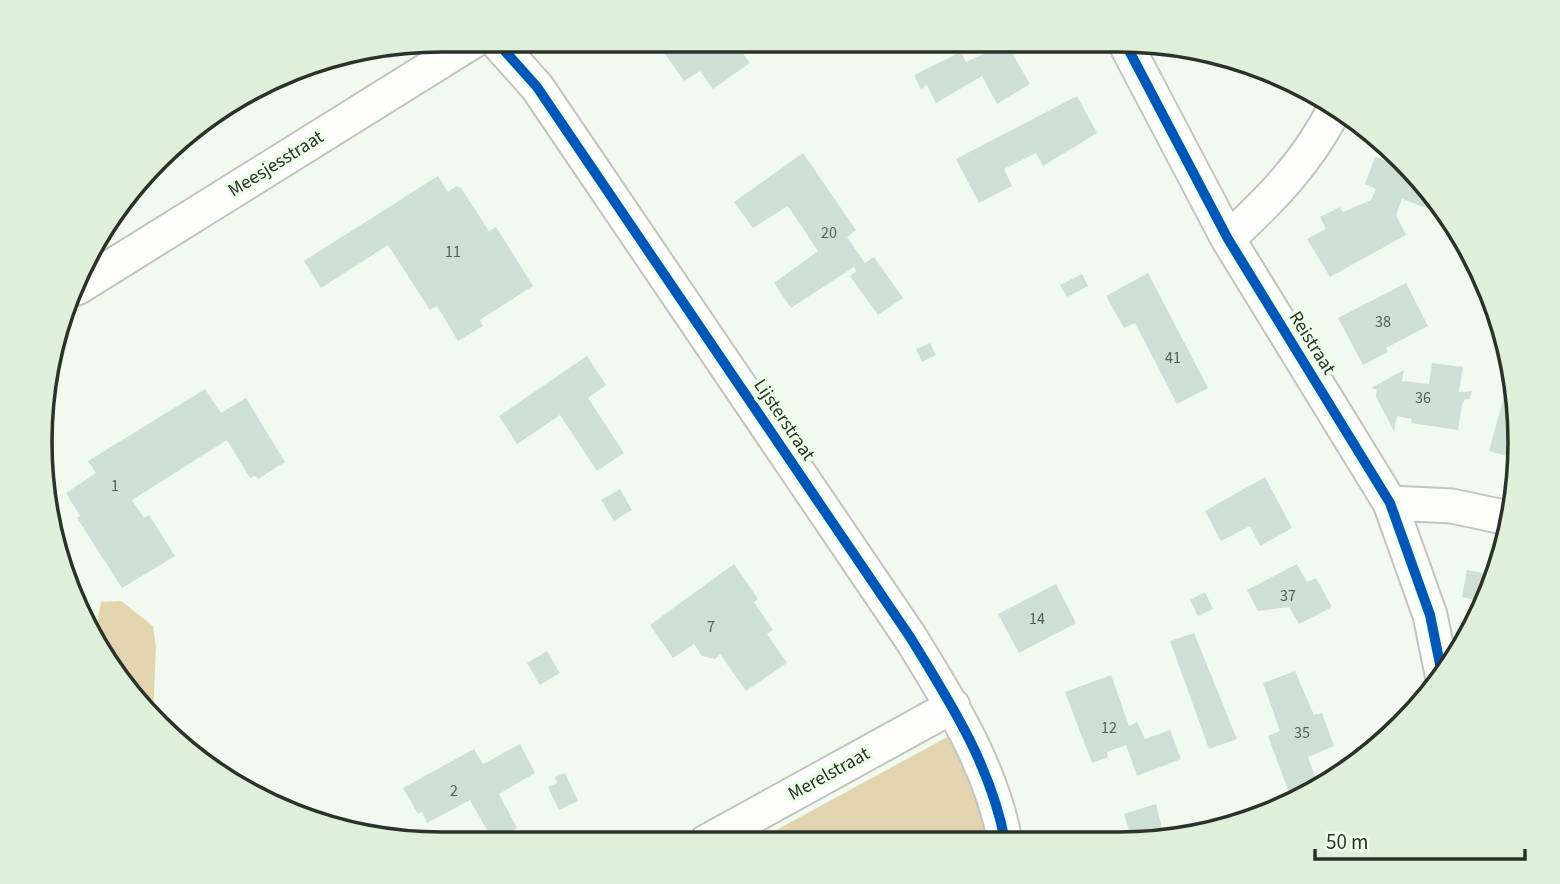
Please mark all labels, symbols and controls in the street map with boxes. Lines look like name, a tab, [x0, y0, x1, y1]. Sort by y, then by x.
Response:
street label: Meesjesstraat	[223, 124, 330, 204]
house number: 20	[821, 222, 837, 244]
house number: 11	[445, 241, 461, 263]
street label: Reistraat	[1282, 306, 1342, 380]
house number: 38	[1375, 311, 1391, 333]
house number: 41	[1165, 347, 1181, 369]
street label: Lijsterstraat	[747, 374, 822, 467]
house number: 36	[1415, 387, 1431, 409]
house number: 1	[111, 475, 119, 497]
house number: 37	[1280, 585, 1296, 607]
house number: 14	[1029, 608, 1045, 630]
house number: 7	[707, 616, 715, 638]
house number: 12	[1101, 717, 1117, 739]
house number: 35	[1294, 722, 1310, 744]
street label: Merelstraat	[783, 740, 875, 807]
house number: 2	[450, 780, 458, 802]
scale bar	[1315, 818, 1525, 862]
text: 50 m	[1326, 827, 1368, 857]

